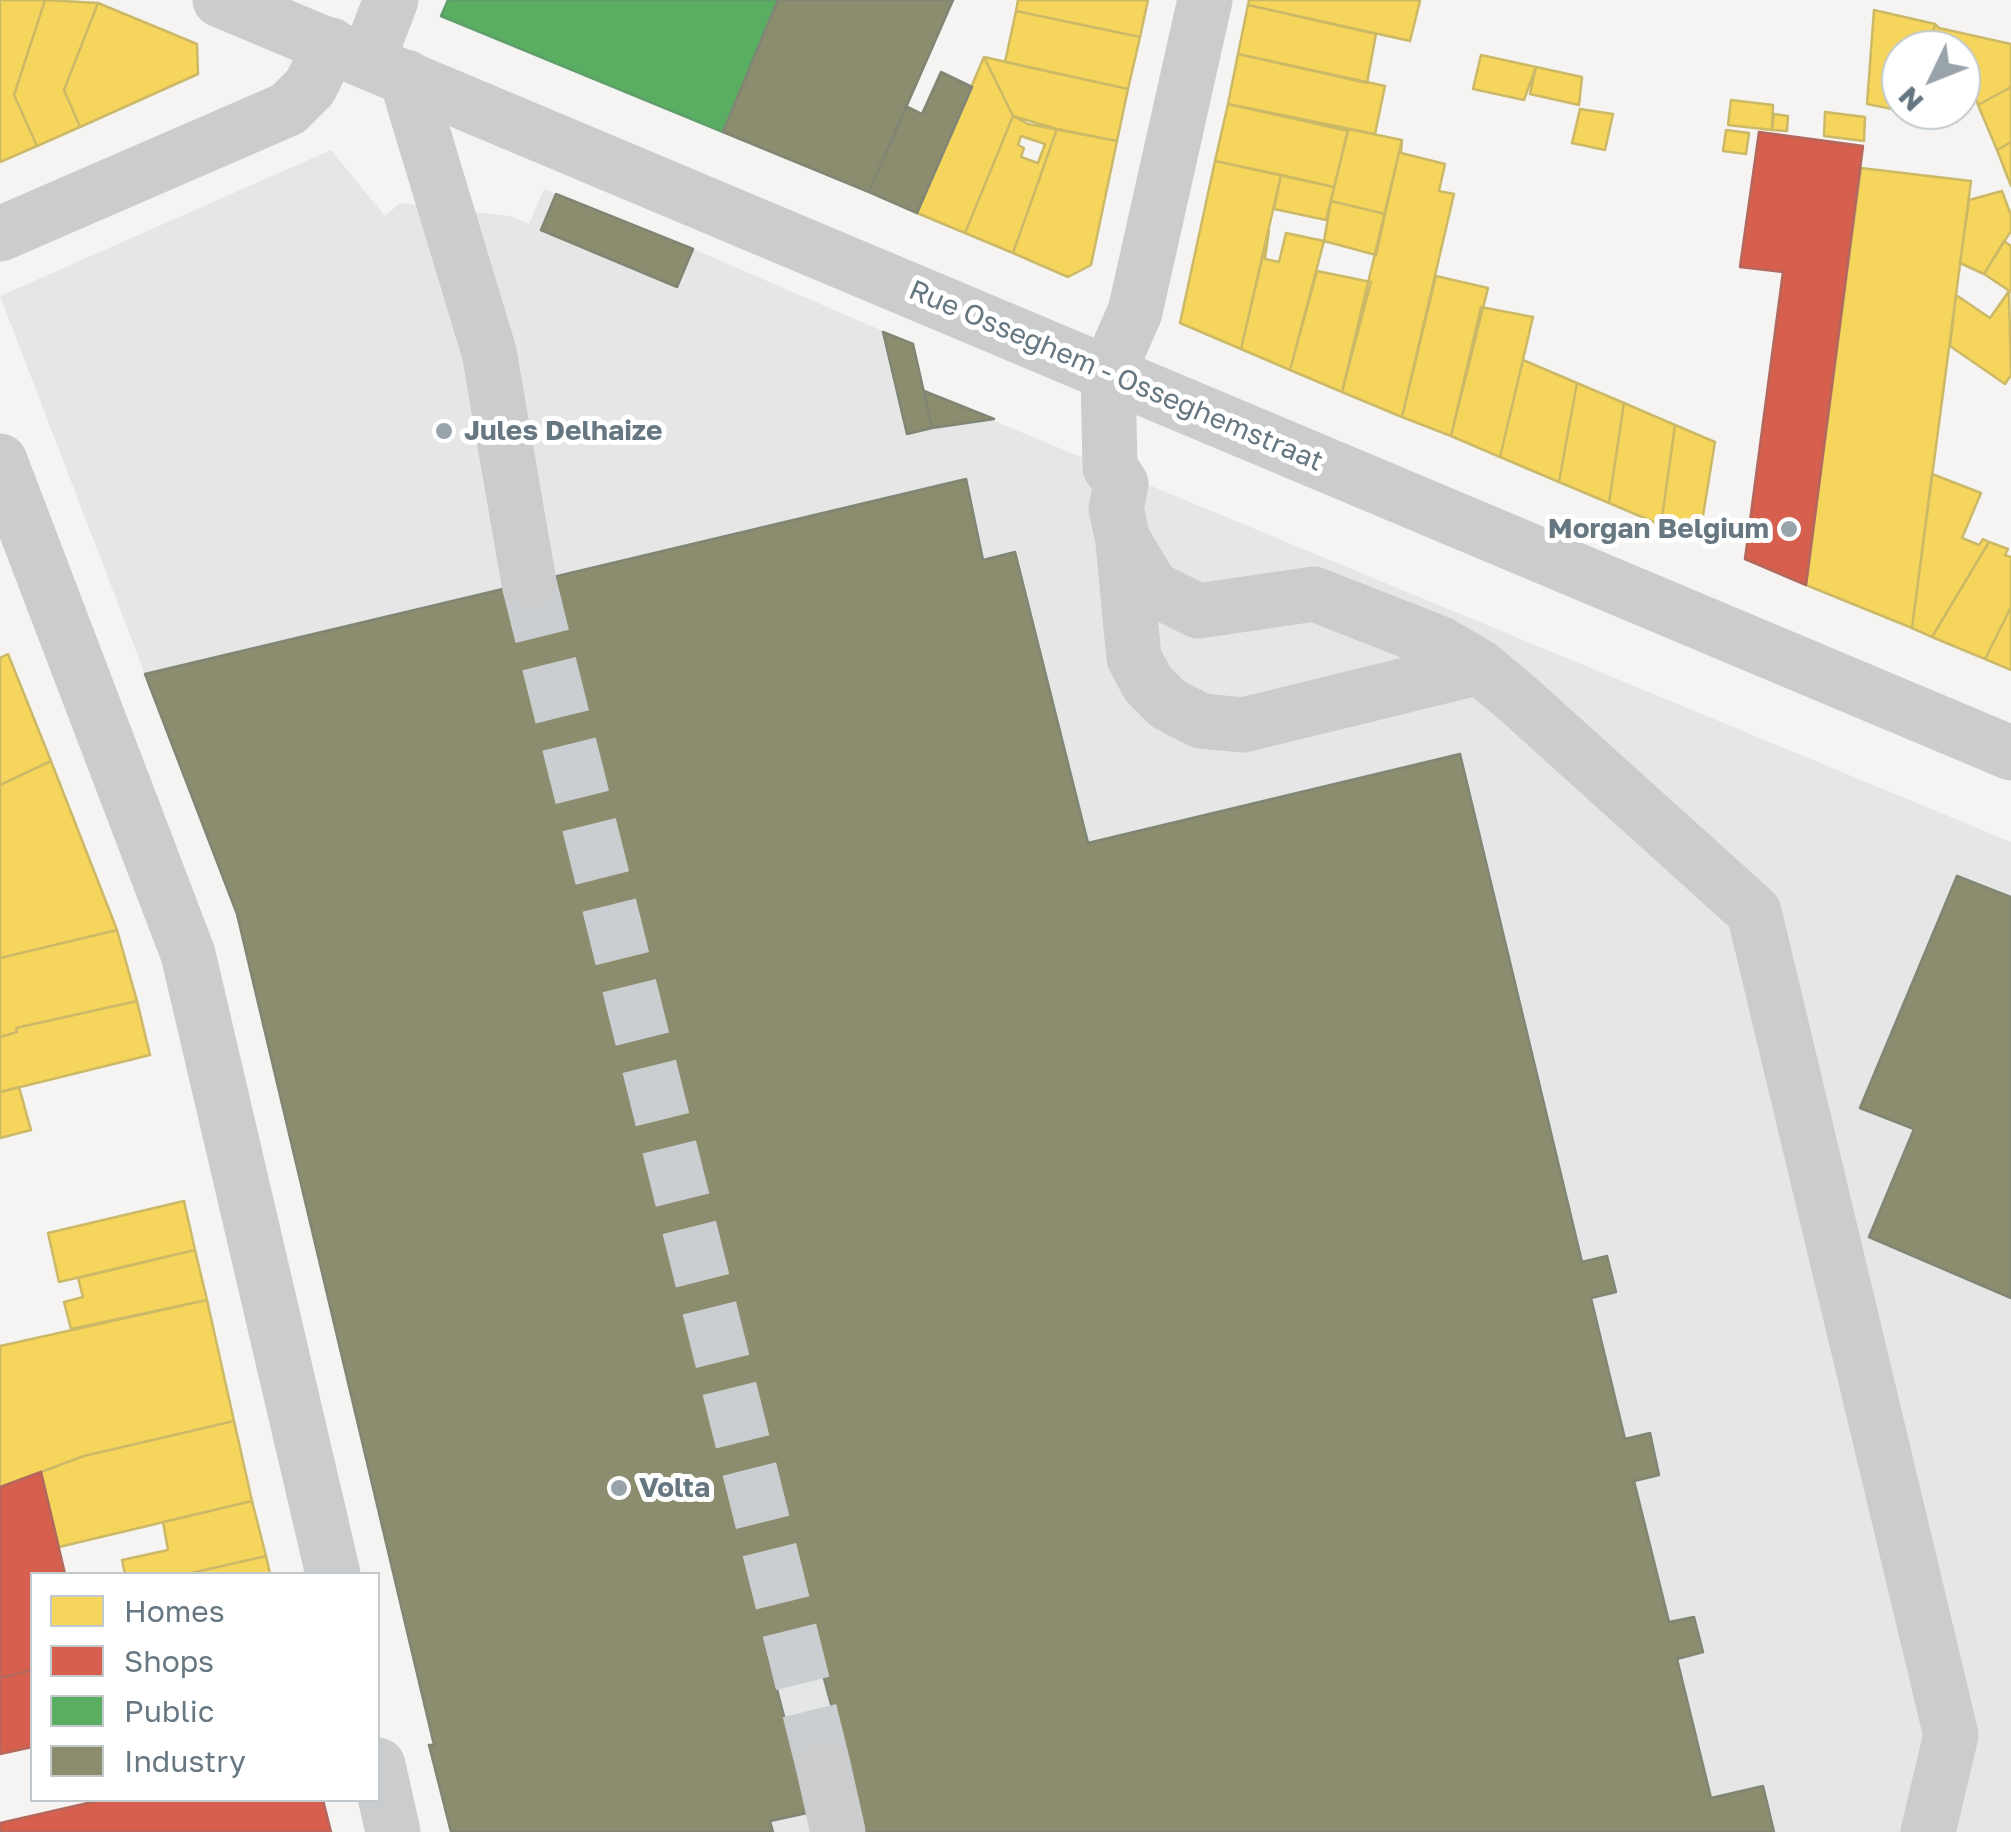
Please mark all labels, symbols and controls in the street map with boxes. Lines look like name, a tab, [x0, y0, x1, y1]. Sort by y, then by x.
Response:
north arrow	[1881, 30, 1981, 130]
text: N	[1891, 80, 1929, 118]
street label: Rue Osseghem - Osseghemstraat	[904, 273, 1328, 479]
place label: Jules Delhaize	[464, 414, 663, 448]
marker: Jules Delhaize	[433, 420, 455, 442]
place label: Morgan Belgium	[1548, 512, 1769, 546]
marker: Morgan Belgium	[1778, 518, 1800, 540]
place label: Volta	[639, 1471, 710, 1505]
marker: Volta	[608, 1477, 630, 1499]
legend	[30, 1572, 380, 1802]
text: Homes	[124, 1593, 225, 1629]
text: Shops	[124, 1643, 214, 1679]
text: Public	[124, 1693, 214, 1729]
text: Industry	[124, 1743, 246, 1779]

